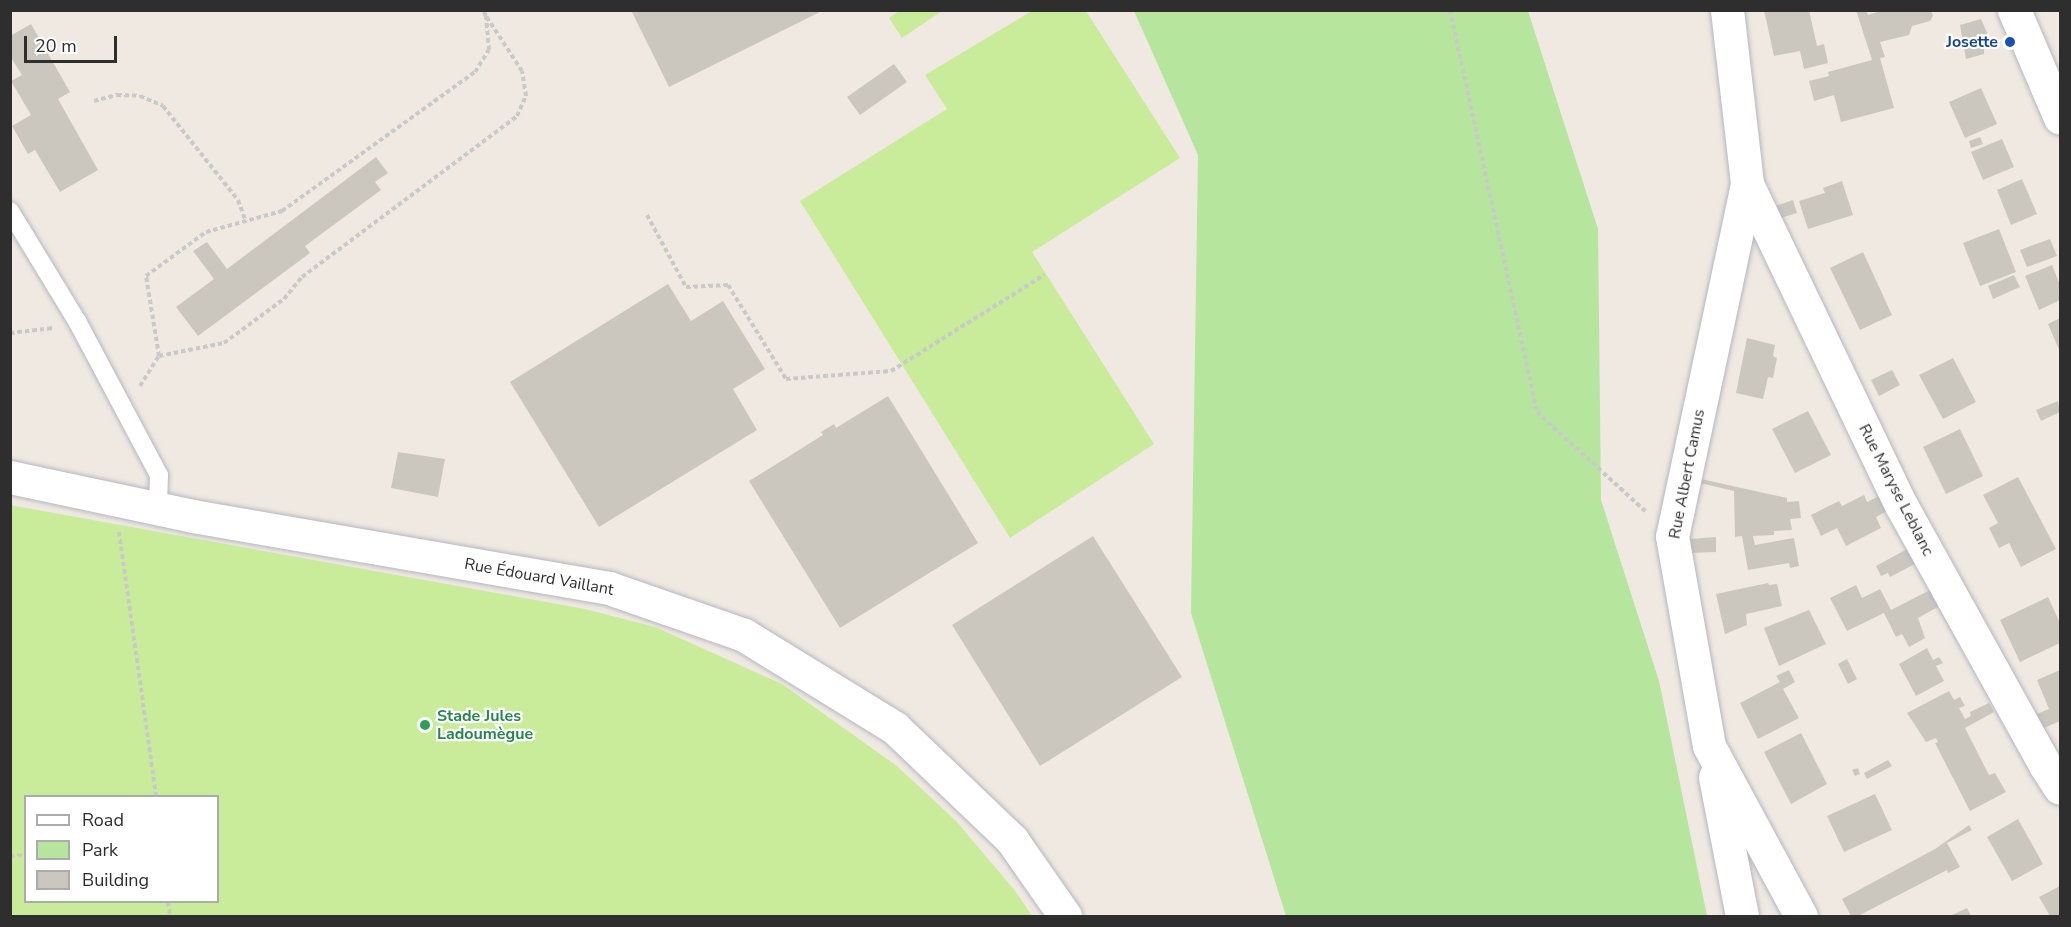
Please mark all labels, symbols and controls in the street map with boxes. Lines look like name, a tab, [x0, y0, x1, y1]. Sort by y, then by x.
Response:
scale bar	[27, 24, 120, 62]
place label: Josette	[1946, 32, 1998, 52]
text: 20 m	[35, 34, 77, 58]
marker: Josette	[2003, 35, 2017, 49]
street label: Rue Albert Camus	[1665, 407, 1709, 541]
street label: Rue Maryse Leblanc	[1854, 421, 1938, 559]
street label: Rue Édouard Vaillant	[463, 554, 615, 600]
place label: Stade Jules Ladoumègue	[437, 706, 533, 744]
marker: Stade Jules Ladoumègue	[418, 718, 432, 732]
legend	[24, 795, 219, 903]
text: Road	[82, 808, 124, 832]
text: Park	[82, 838, 118, 862]
text: Building	[82, 868, 149, 892]

